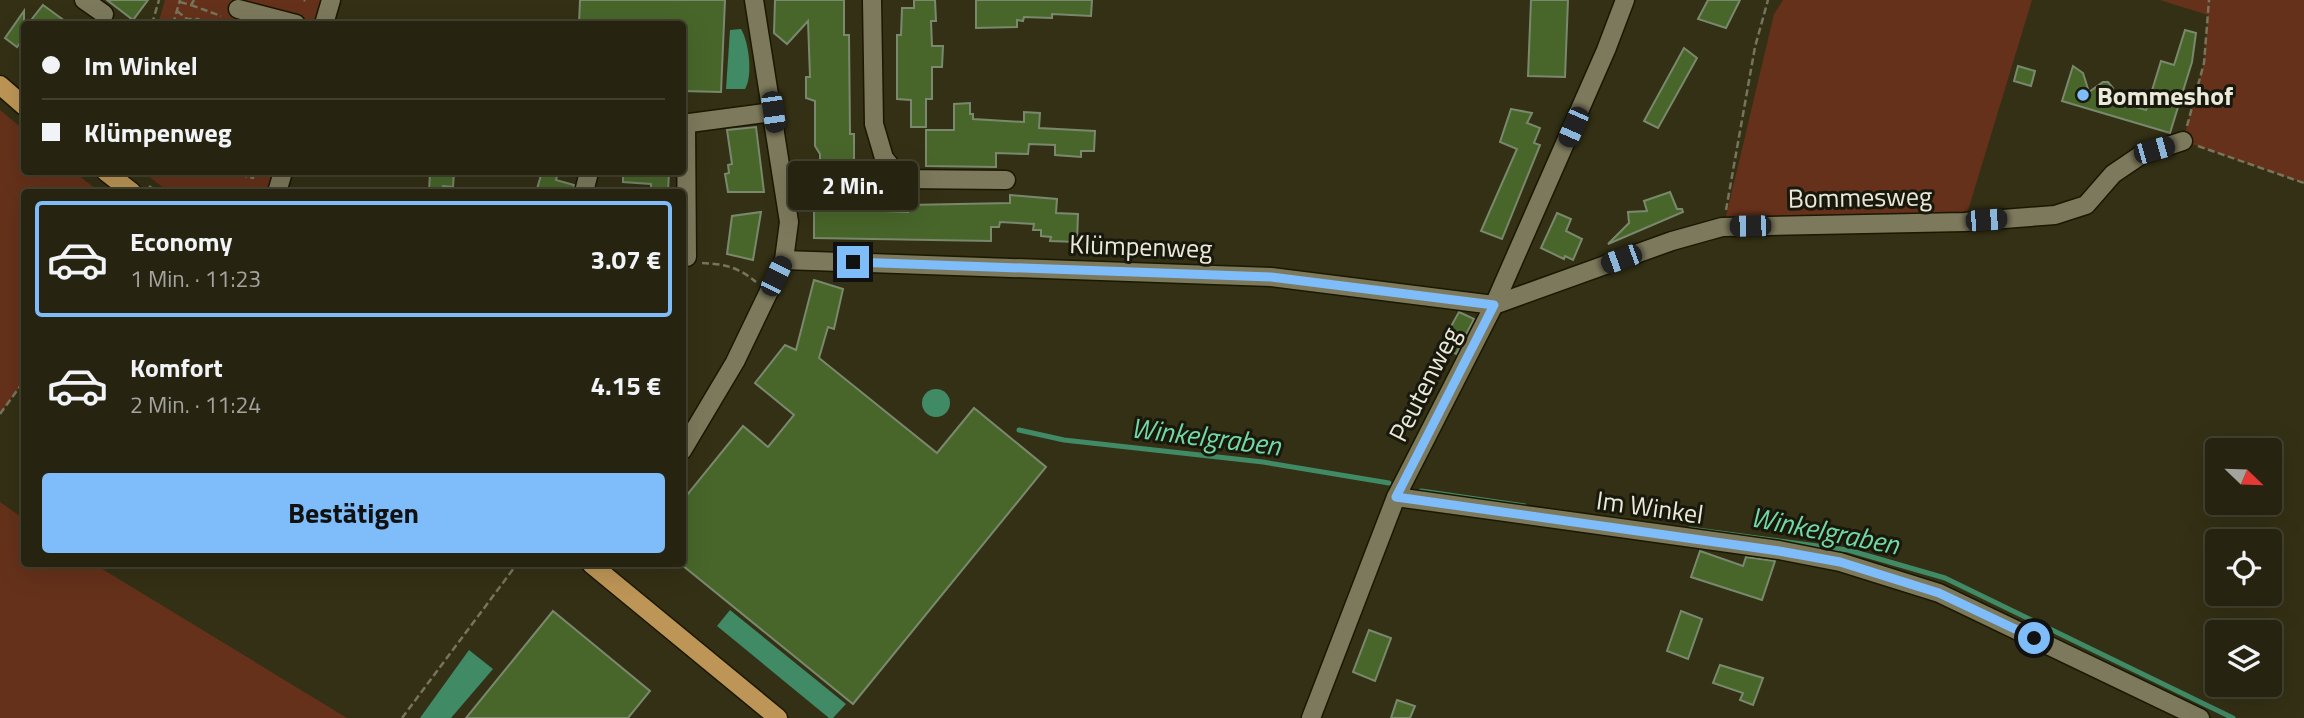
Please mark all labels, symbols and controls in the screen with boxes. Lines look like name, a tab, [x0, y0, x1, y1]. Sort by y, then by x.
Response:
text: Im Winkel	[84, 46, 198, 85]
place label: Bommeshof	[2097, 76, 2233, 115]
marker: Bommeshof	[2075, 87, 2091, 103]
car	[760, 90, 787, 134]
car	[1555, 104, 1592, 150]
text: Klümpenweg	[84, 113, 232, 152]
car	[2131, 134, 2178, 166]
callout: 2 Min.	[788, 160, 918, 210]
text: 2 Min.	[822, 168, 884, 203]
street label: Bommesweg	[1787, 176, 1933, 218]
car	[1965, 208, 2008, 232]
car	[1729, 215, 1772, 237]
text: Economy	[130, 222, 232, 261]
street label: Klümpenweg	[1069, 224, 1213, 268]
icon: car	[46, 228, 109, 291]
text: 3.07 €	[590, 240, 661, 279]
car	[1598, 242, 1645, 276]
route end	[837, 246, 869, 278]
car	[758, 253, 795, 299]
text: 1 Min. · 11:23	[130, 261, 261, 296]
street label: Peutenweg	[1378, 320, 1470, 448]
text: Komfort	[130, 348, 223, 387]
icon: car	[46, 354, 109, 417]
text: 4.15 €	[590, 366, 661, 405]
text: 2 Min. · 11:24	[130, 387, 261, 422]
water label: Winkelgraben	[1129, 405, 1284, 467]
north arrow	[2205, 438, 2282, 514]
map controls	[2205, 438, 2282, 697]
button: Bestätigen	[42, 473, 665, 553]
street label: Im Winkel	[1594, 480, 1706, 534]
water label: Winkelgraben	[1747, 495, 1904, 566]
button: locate	[2205, 529, 2282, 606]
button: layers	[2205, 620, 2282, 697]
route start	[2018, 622, 2050, 654]

